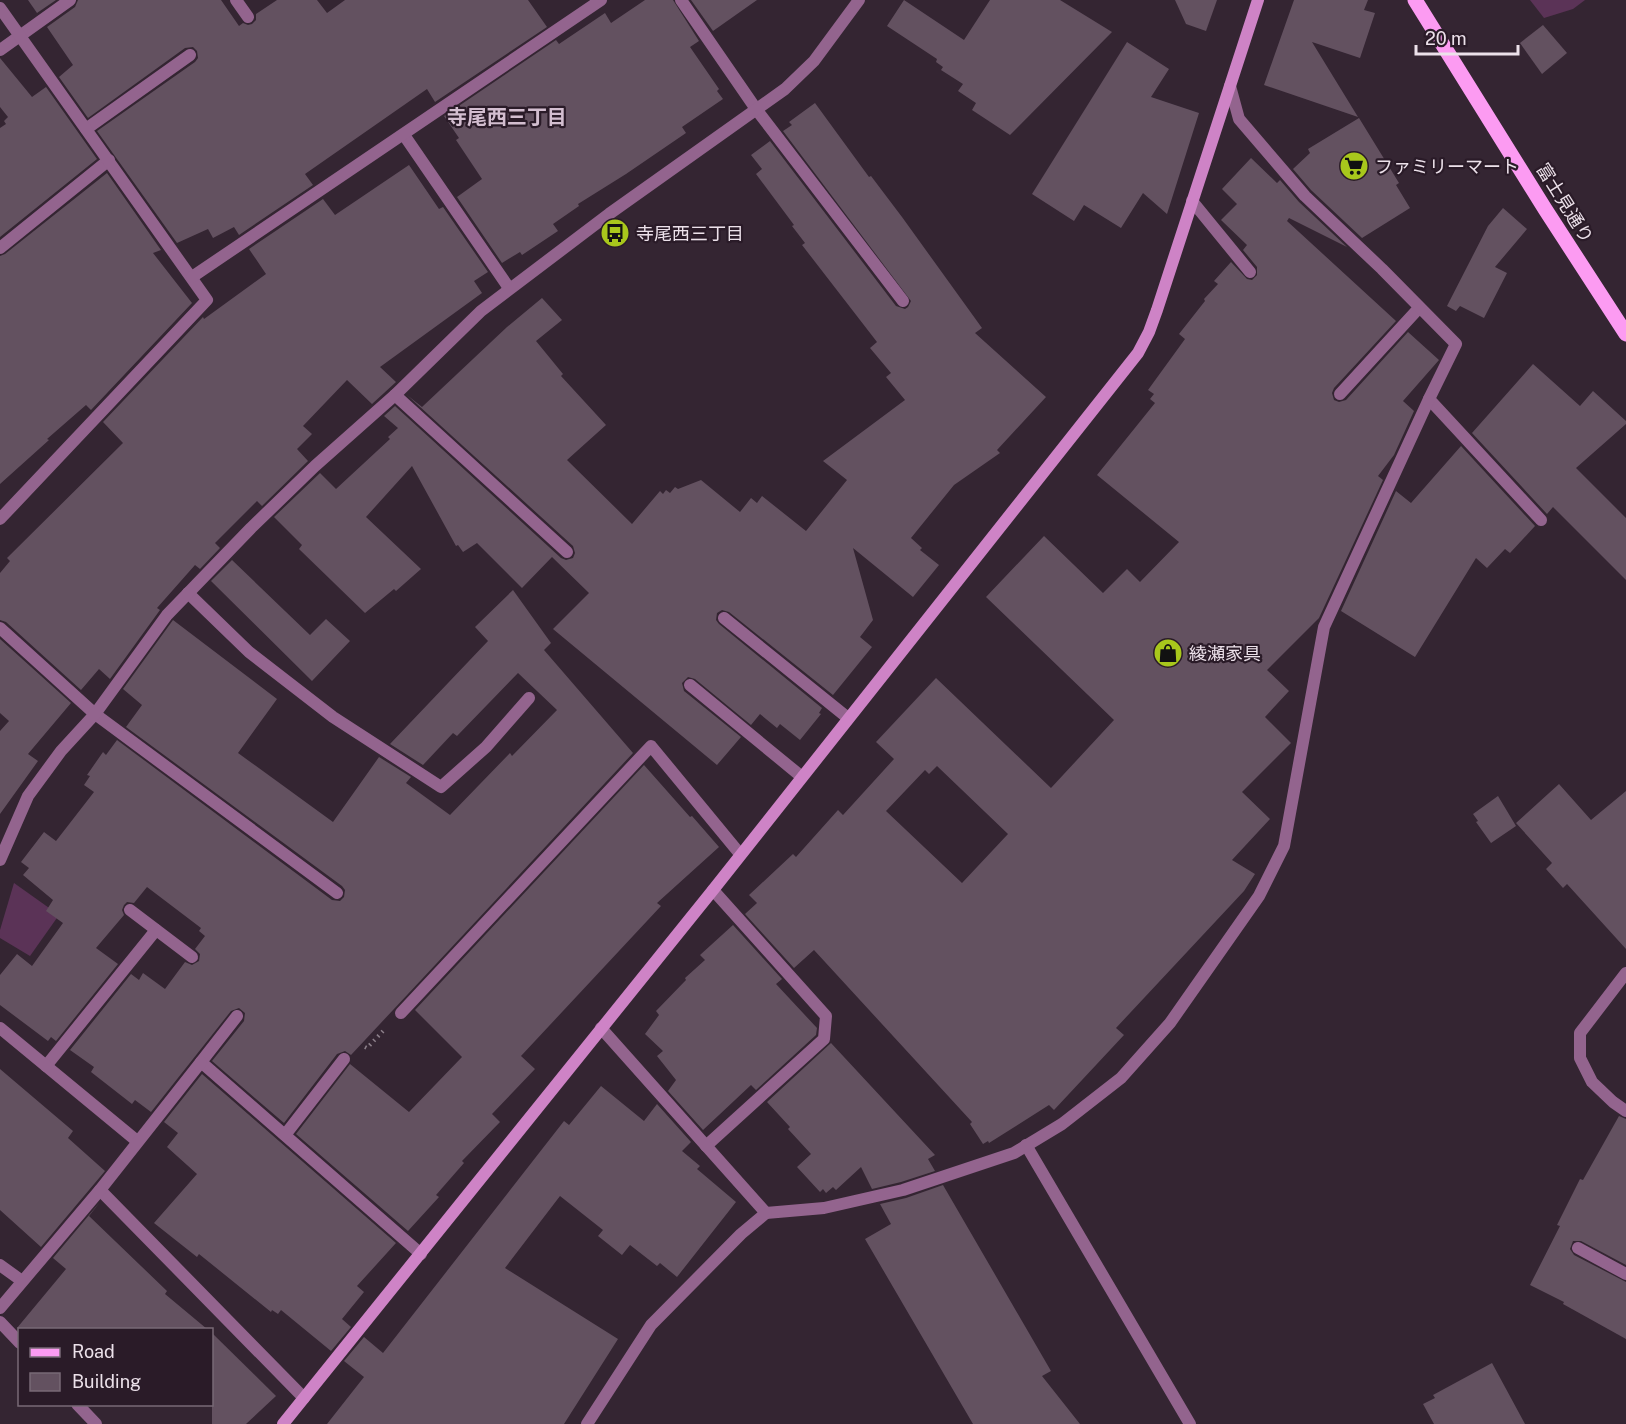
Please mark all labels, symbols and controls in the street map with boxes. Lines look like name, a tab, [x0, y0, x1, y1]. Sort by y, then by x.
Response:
scale bar	[1416, 18, 1518, 56]
text: 20 m	[1425, 28, 1467, 49]
district label: 寺尾西三丁目	[447, 105, 567, 129]
supermarket icon: ファミリーマート	[1338, 150, 1370, 182]
place label: ファミリーマート	[1375, 156, 1519, 177]
street label: 富士見通り	[1532, 159, 1598, 247]
bus stop icon: 寺尾西三丁目	[599, 217, 631, 249]
place label: 寺尾西三丁目	[636, 223, 744, 244]
shop icon: 綾瀬家具	[1152, 637, 1184, 669]
place label: 綾瀬家具	[1189, 643, 1261, 664]
legend	[18, 1328, 213, 1406]
text: Road	[72, 1341, 115, 1362]
text: Building	[72, 1371, 141, 1392]

